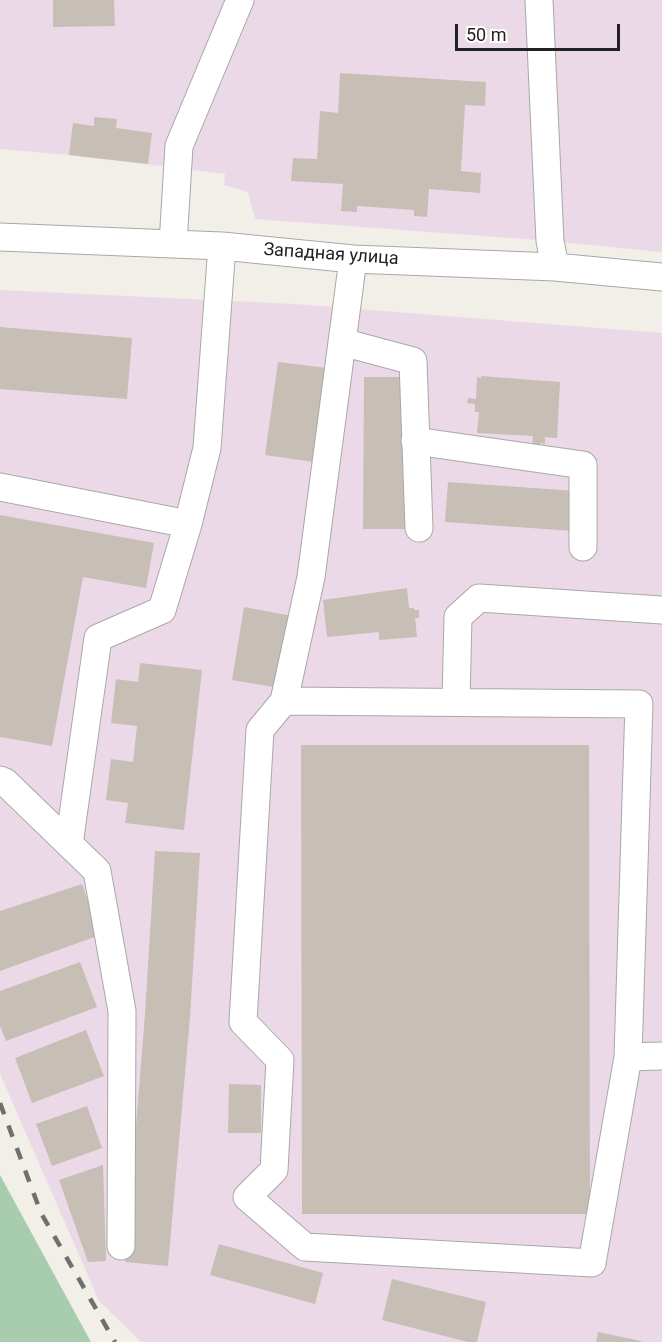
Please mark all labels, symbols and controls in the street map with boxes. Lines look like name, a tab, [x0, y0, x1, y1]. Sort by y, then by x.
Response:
scale bar	[458, 12, 623, 50]
text: 50 m	[466, 24, 506, 45]
street label: Западная улица	[263, 240, 399, 270]

